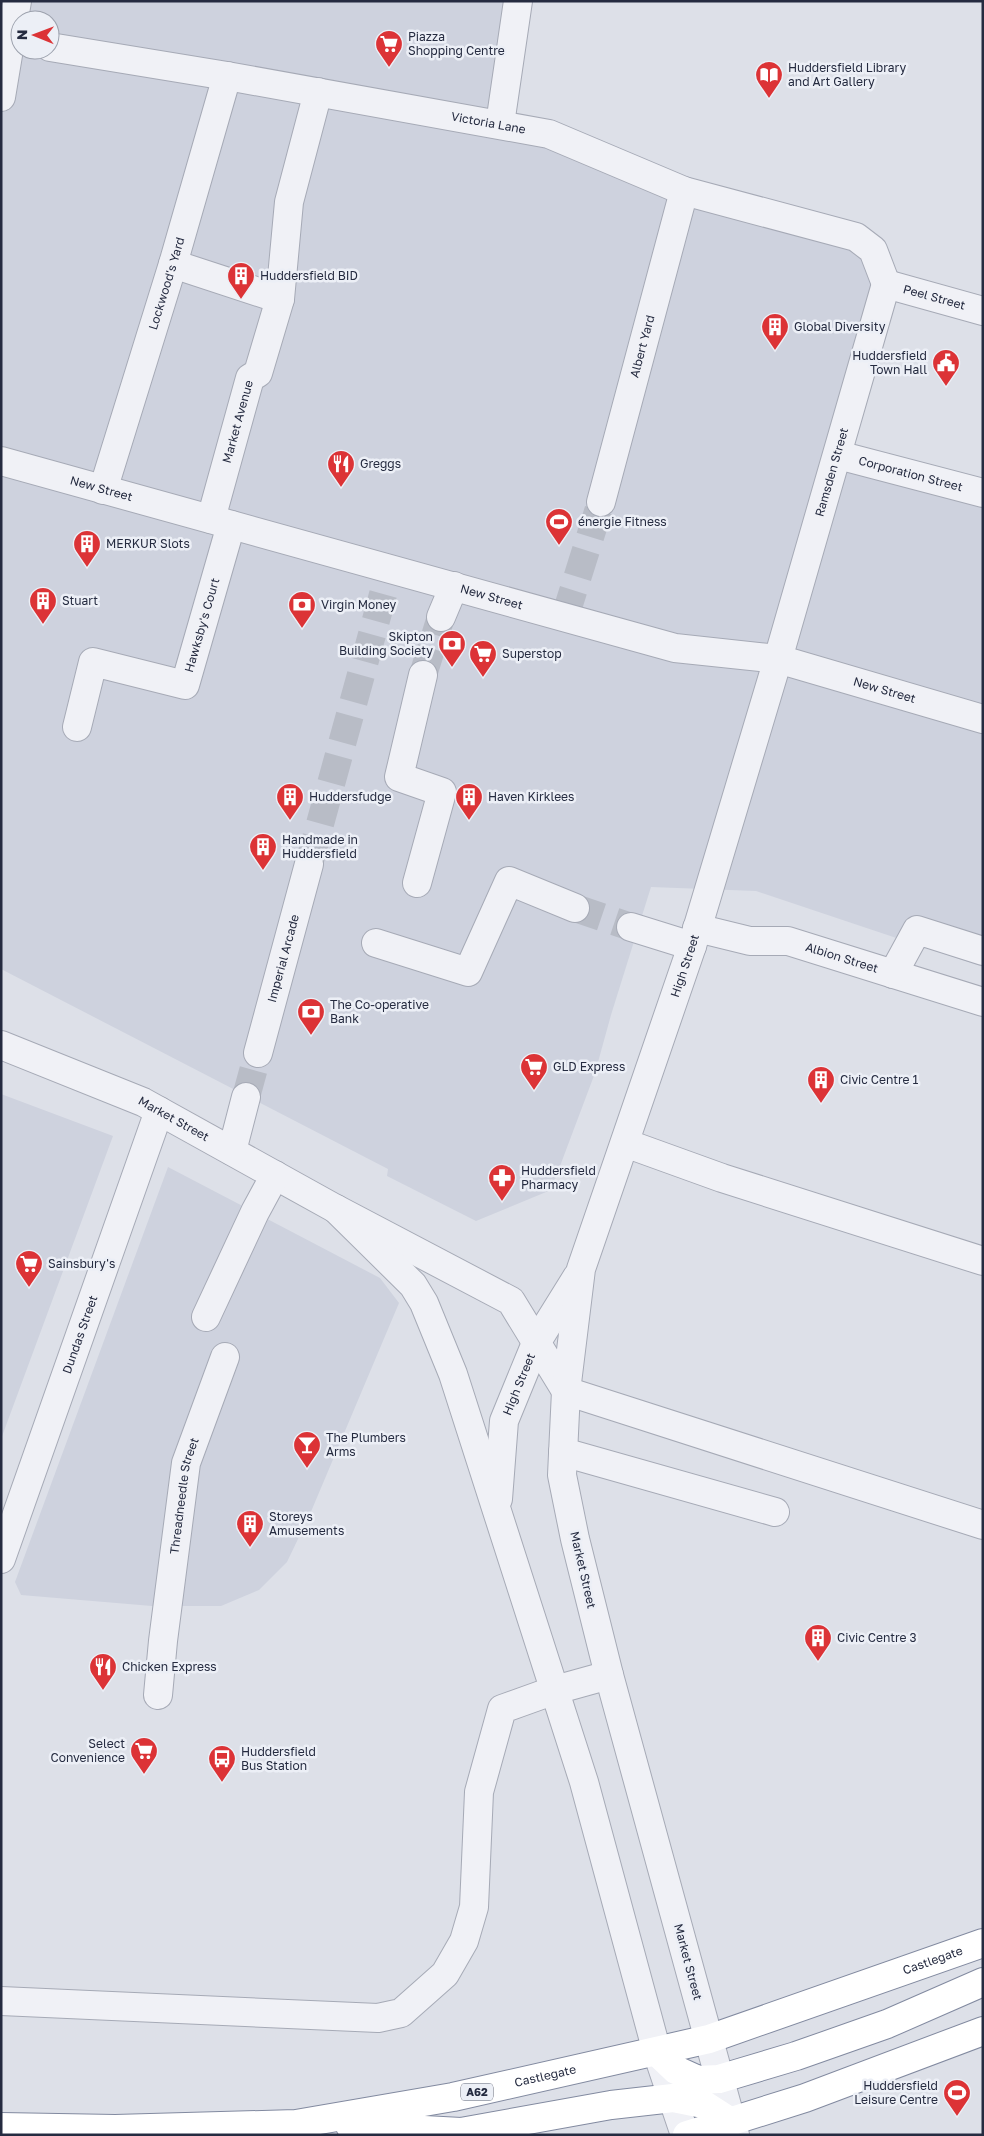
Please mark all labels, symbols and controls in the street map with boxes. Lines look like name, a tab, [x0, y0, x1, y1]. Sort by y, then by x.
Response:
north arrow	[10, 10, 60, 60]
text: N	[13, 29, 30, 40]
supermarket icon: Piazza Shopping Centre	[374, 29, 404, 68]
place label: Piazza Shopping Centre	[408, 29, 505, 58]
library icon: Huddersfield Library and Art Gallery	[754, 60, 784, 99]
place label: Huddersfield Library and Art Gallery	[788, 60, 907, 89]
street label: Victoria Lane	[450, 109, 527, 137]
street label: Lockwood's Yard	[145, 235, 187, 332]
building icon: Huddersfield BID	[226, 261, 256, 300]
place label: Huddersfield BID	[260, 268, 358, 283]
street label: Peel Street	[901, 281, 967, 313]
building icon: Global Diversity	[760, 312, 790, 351]
street label: Albert Yard	[627, 313, 658, 379]
place label: Global Diversity	[794, 319, 886, 334]
place label: Huddersfield Town Hall	[852, 348, 927, 377]
public building icon: Huddersfield Town Hall	[931, 348, 961, 387]
street label: Market Avenue	[219, 378, 256, 465]
street label: Ramsden Street	[811, 426, 851, 518]
restaurant icon: Greggs	[326, 449, 356, 488]
street label: Corporation Street	[857, 453, 965, 494]
place label: Greggs	[360, 456, 401, 471]
street label: New Street	[68, 473, 135, 504]
sports icon: énergie Fitness	[544, 507, 574, 546]
place label: énergie Fitness	[578, 514, 667, 529]
building icon: MERKUR Slots	[72, 529, 102, 568]
place label: MERKUR Slots	[106, 536, 190, 551]
street label: Hawksby's Court	[181, 576, 222, 674]
street label: New Street	[459, 581, 525, 612]
building icon: Stuart	[28, 586, 58, 625]
bank icon: Virgin Money	[287, 590, 317, 629]
place label: Stuart	[62, 593, 98, 608]
place label: Virgin Money	[321, 597, 396, 612]
place label: Skipton Building Society	[339, 629, 433, 658]
bank icon: Skipton Building Society	[437, 629, 467, 668]
supermarket icon: Superstop	[468, 639, 498, 678]
place label: Superstop	[502, 646, 562, 661]
street label: New Street	[852, 673, 918, 706]
building icon: Huddersfudge	[275, 782, 305, 821]
building icon: Haven Kirklees	[454, 782, 484, 821]
place label: Huddersfudge	[309, 789, 392, 804]
place label: Haven Kirklees	[488, 789, 574, 804]
building icon: Handmade in Huddersfield	[248, 832, 278, 871]
place label: Handmade in Huddersfield	[282, 832, 358, 861]
street label: Imperial Arcade	[264, 913, 302, 1004]
street label: High Street	[667, 932, 702, 999]
street label: Albion Street	[804, 939, 880, 976]
bank icon: The Co-operative Bank	[296, 997, 326, 1036]
place label: The Co-operative Bank	[330, 997, 429, 1026]
supermarket icon: GLD Express	[519, 1052, 549, 1091]
place label: GLD Express	[553, 1059, 625, 1074]
building icon: Civic Centre 1	[806, 1065, 836, 1104]
place label: Civic Centre 1	[840, 1072, 919, 1087]
street label: Market Street	[136, 1093, 212, 1144]
pharmacy icon: Huddersfield Pharmacy	[487, 1163, 517, 1202]
place label: Huddersfield Pharmacy	[521, 1163, 596, 1192]
supermarket icon: Sainsbury's	[14, 1249, 44, 1288]
place label: Sainsbury's	[48, 1256, 115, 1271]
street label: Dundas Street	[59, 1293, 100, 1376]
street label: High Street	[499, 1351, 538, 1417]
bar icon: The Plumbers Arms	[292, 1430, 322, 1469]
place label: The Plumbers Arms	[326, 1430, 406, 1459]
street label: Threadneedle Street	[166, 1435, 202, 1555]
building icon: Storeys Amusements	[235, 1509, 265, 1548]
place label: Storeys Amusements	[269, 1509, 344, 1538]
street label: Market Street	[567, 1530, 600, 1610]
building icon: Civic Centre 3	[803, 1623, 833, 1662]
place label: Civic Centre 3	[837, 1630, 917, 1645]
restaurant icon: Chicken Express	[88, 1652, 118, 1691]
place label: Chicken Express	[122, 1659, 217, 1674]
place label: Select Convenience	[51, 1736, 125, 1765]
supermarket icon: Select Convenience	[129, 1736, 159, 1775]
bus stop icon: Huddersfield Bus Station	[207, 1744, 237, 1783]
place label: Huddersfield Bus Station	[241, 1744, 316, 1773]
street label: Market Street	[671, 1922, 706, 2002]
street label: Castlegate	[901, 1943, 965, 1978]
street label: Castlegate	[513, 2061, 577, 2090]
place label: Huddersfield Leisure Centre	[854, 2078, 938, 2107]
sports icon: Huddersfield Leisure Centre	[942, 2078, 972, 2117]
road number: A62	[461, 2084, 493, 2100]

